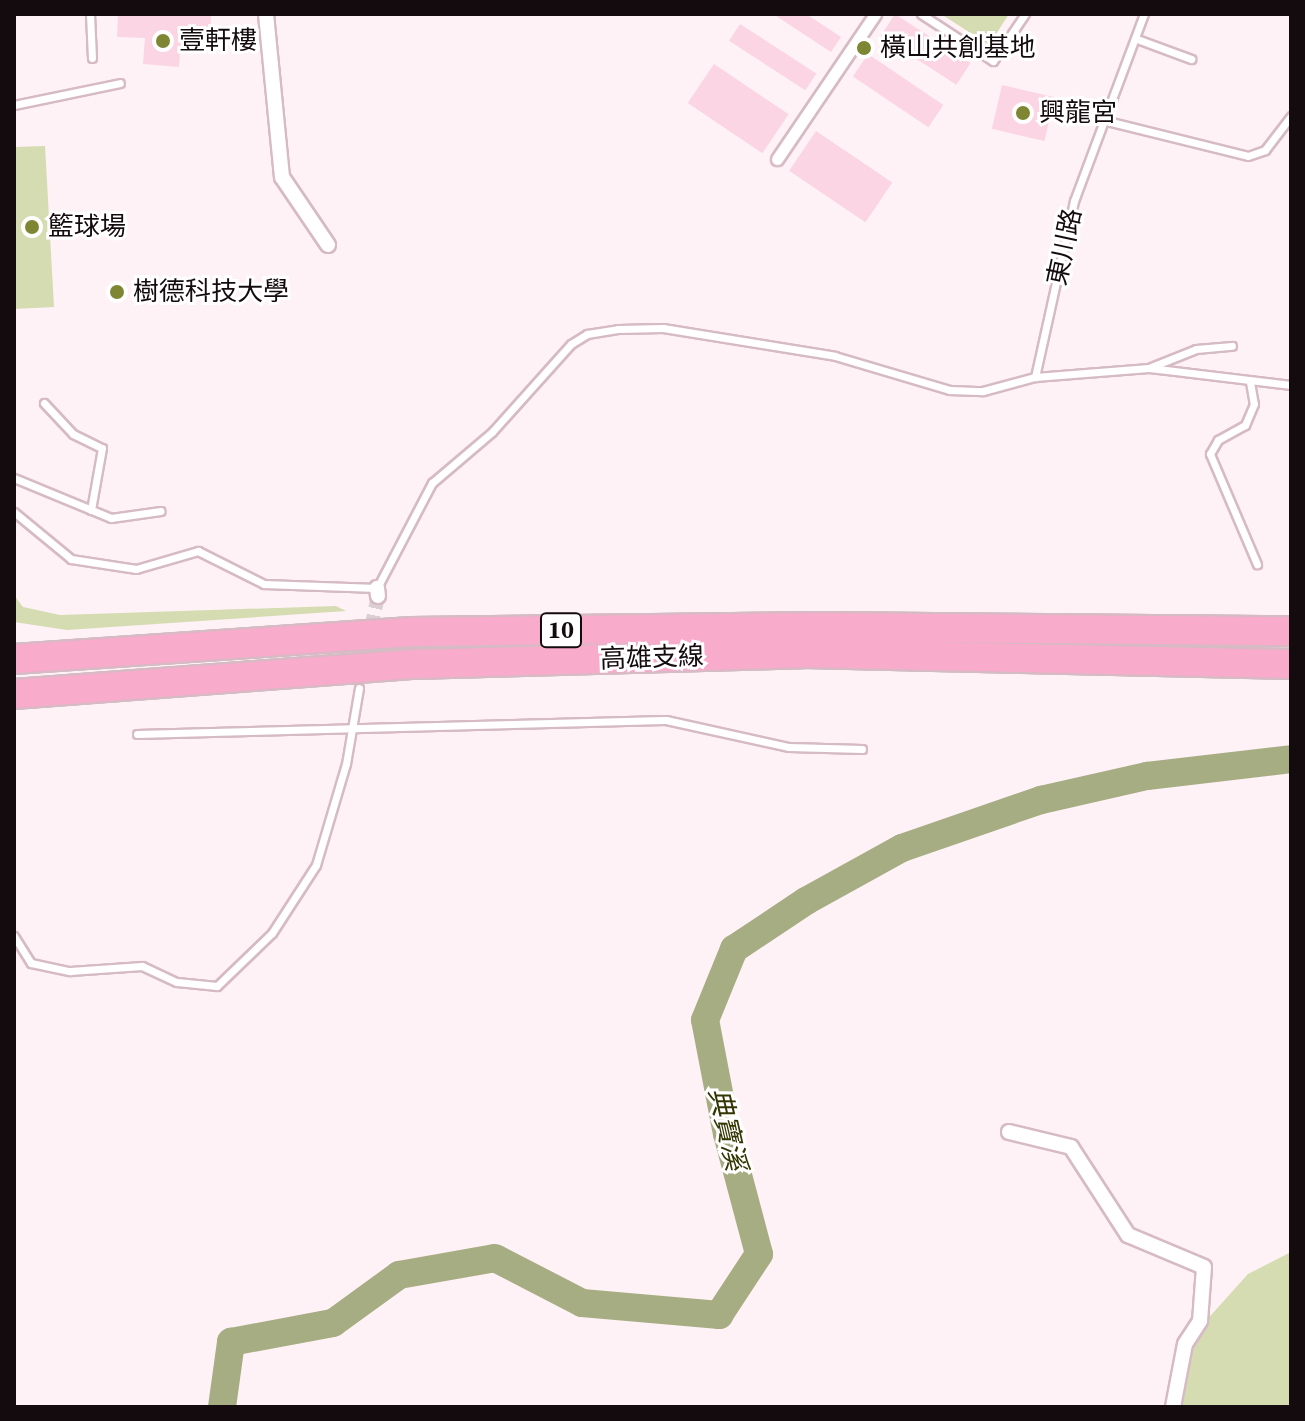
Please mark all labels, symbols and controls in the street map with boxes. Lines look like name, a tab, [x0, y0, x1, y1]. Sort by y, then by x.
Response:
place label: 壹軒樓	[179, 25, 257, 57]
marker: 壹軒樓	[154, 32, 172, 50]
place label: 橫山共創基地	[880, 32, 1036, 64]
marker: 橫山共創基地	[855, 39, 873, 57]
place label: 興龍宮	[1039, 97, 1117, 129]
marker: 興龍宮	[1014, 104, 1032, 122]
street label: 東川路	[1042, 206, 1088, 288]
place label: 籃球場	[48, 211, 126, 243]
marker: 籃球場	[23, 218, 41, 236]
place label: 樹德科技大學	[133, 276, 289, 308]
marker: 樹德科技大學	[108, 283, 126, 301]
road number: 10	[539, 610, 583, 650]
street label: 高雄支線	[599, 641, 705, 675]
water label: 典寶溪	[702, 1084, 754, 1174]

